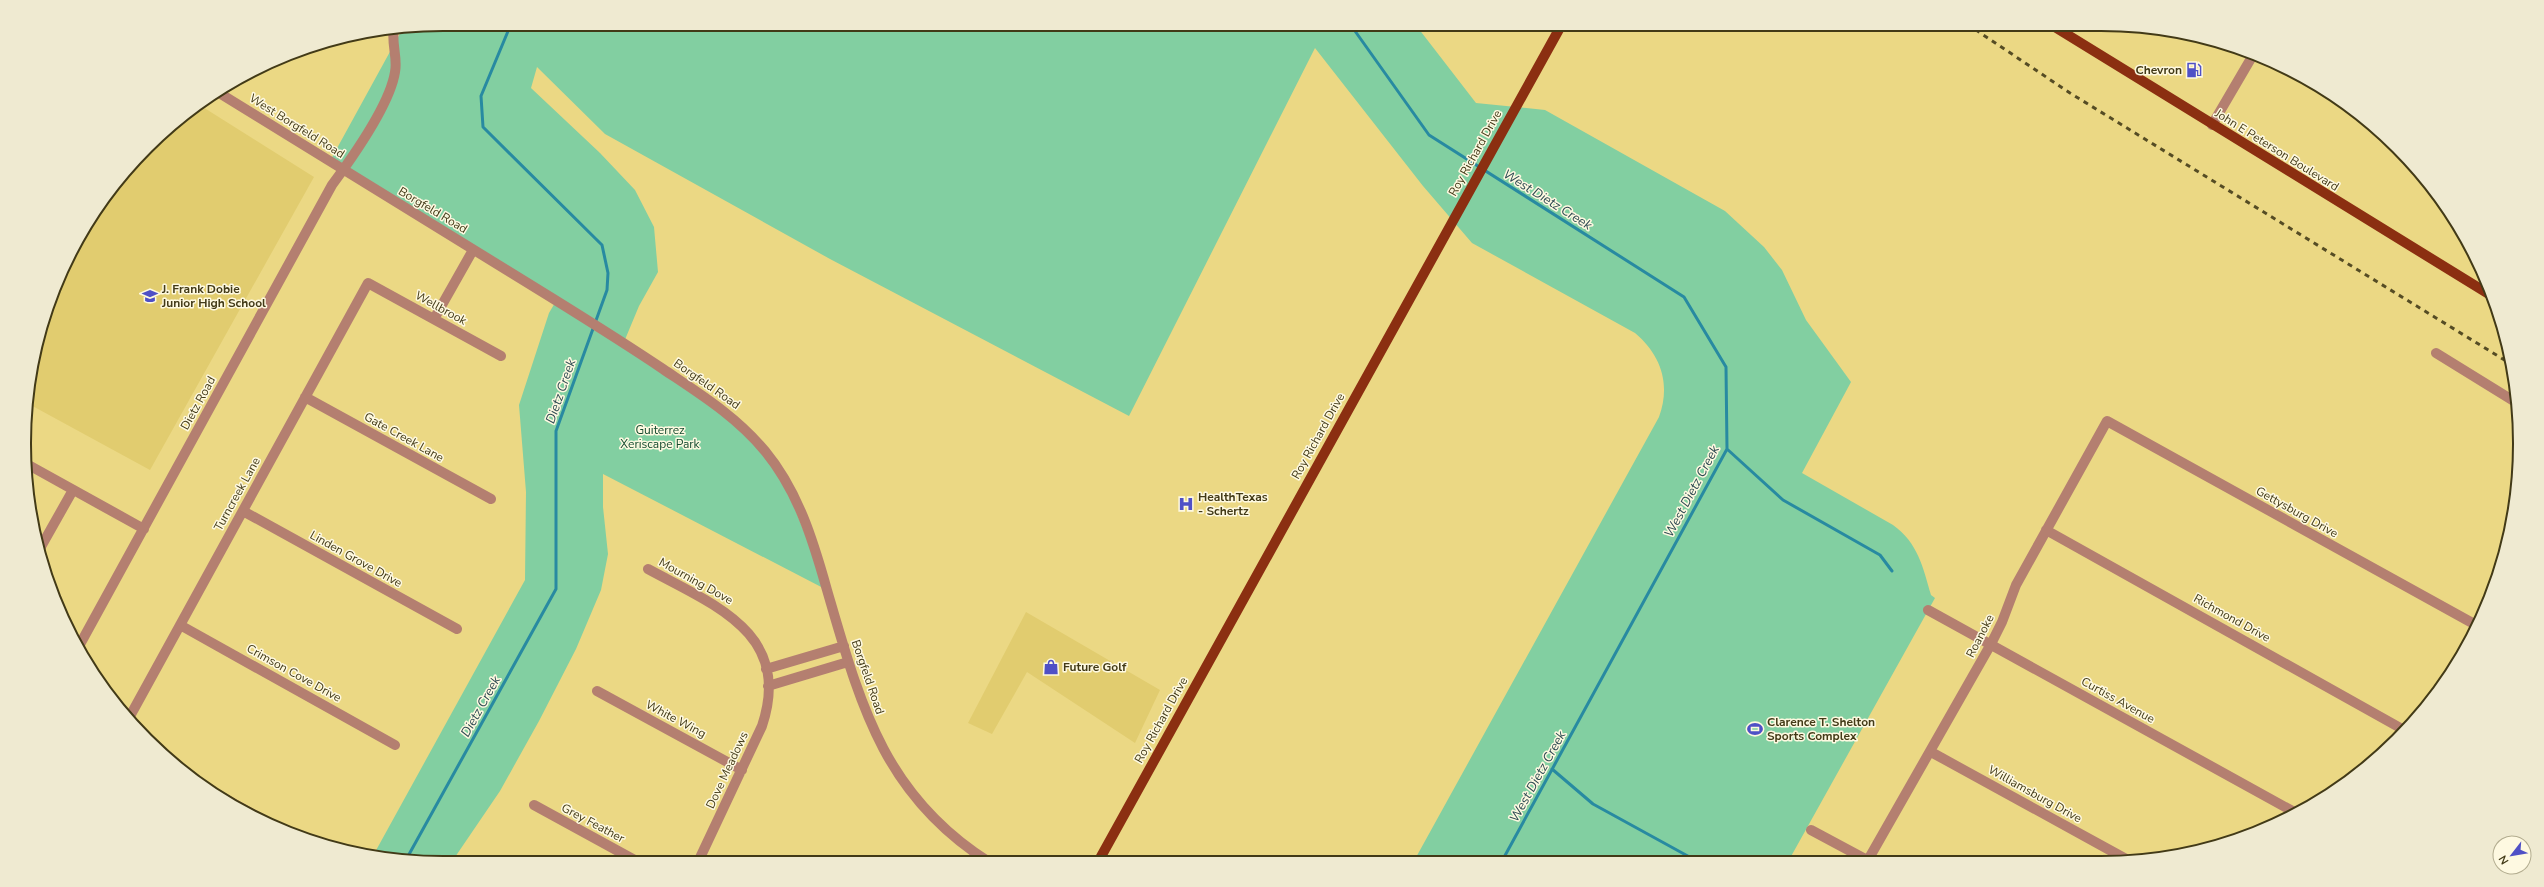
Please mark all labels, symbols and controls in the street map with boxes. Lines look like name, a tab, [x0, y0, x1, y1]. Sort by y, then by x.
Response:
fuel station icon: Chevron	[2185, 61, 2203, 79]
place label: Chevron	[2136, 62, 2182, 78]
street label: West Borgfeld Road	[246, 90, 348, 162]
street label: John E Peterson Boulevard	[2211, 105, 2342, 195]
street label: Roy Richard Drive	[1445, 107, 1505, 199]
water label: West Dietz Creek	[1500, 165, 1596, 235]
street label: Borgfeld Road	[396, 183, 470, 237]
place label: J. Frank Dobie Junior High School	[161, 281, 266, 311]
school or university icon: J. Frank Dobie Junior High School	[141, 287, 159, 305]
street label: Wellbrook	[412, 287, 470, 329]
street label: Borgfeld Road	[671, 355, 743, 413]
water label: Dietz Creek	[542, 356, 581, 426]
street label: Dietz Road	[177, 373, 219, 433]
street label: Roy Richard Drive	[1288, 390, 1348, 482]
street label: Gate Creek Lane	[361, 408, 447, 466]
park label: Guiterrez Xeriscape Park	[620, 422, 701, 452]
water label: West Dietz Creek	[1660, 442, 1724, 541]
street label: Turncreek Lane	[210, 454, 264, 534]
street label: Gettysburg Drive	[2253, 483, 2341, 541]
place label: HealthTexas - Schertz	[1198, 489, 1268, 519]
hospital icon: HealthTexas - Schertz	[1177, 495, 1195, 513]
street label: Linden Grove Drive	[307, 527, 405, 591]
street label: Mourning Dove	[656, 554, 736, 608]
street label: Richmond Drive	[2191, 590, 2273, 646]
street label: Roanoke	[1962, 612, 1998, 660]
street label: Borgfeld Road	[848, 638, 888, 716]
street label: Crimson Cove Drive	[244, 640, 344, 706]
shop icon: Future Golf	[1042, 658, 1060, 676]
place label: Future Golf	[1063, 659, 1127, 675]
water label: Dietz Creek	[457, 672, 505, 740]
street label: Curtiss Avenue	[2078, 673, 2158, 727]
street label: Roy Richard Drive	[1131, 674, 1191, 766]
street label: White Wing	[643, 696, 709, 742]
place label: Clarence T. Shelton Sports Complex	[1767, 714, 1875, 744]
sports icon: Clarence T. Shelton Sports Complex	[1746, 720, 1764, 738]
water label: West Dietz Creek	[1505, 727, 1571, 825]
street label: Dove Meadows	[702, 729, 752, 811]
street label: Williamsburg Drive	[1985, 762, 2085, 826]
street label: Grey Feather	[559, 800, 628, 847]
north arrow	[2492, 835, 2532, 875]
text: N	[2495, 853, 2512, 867]

